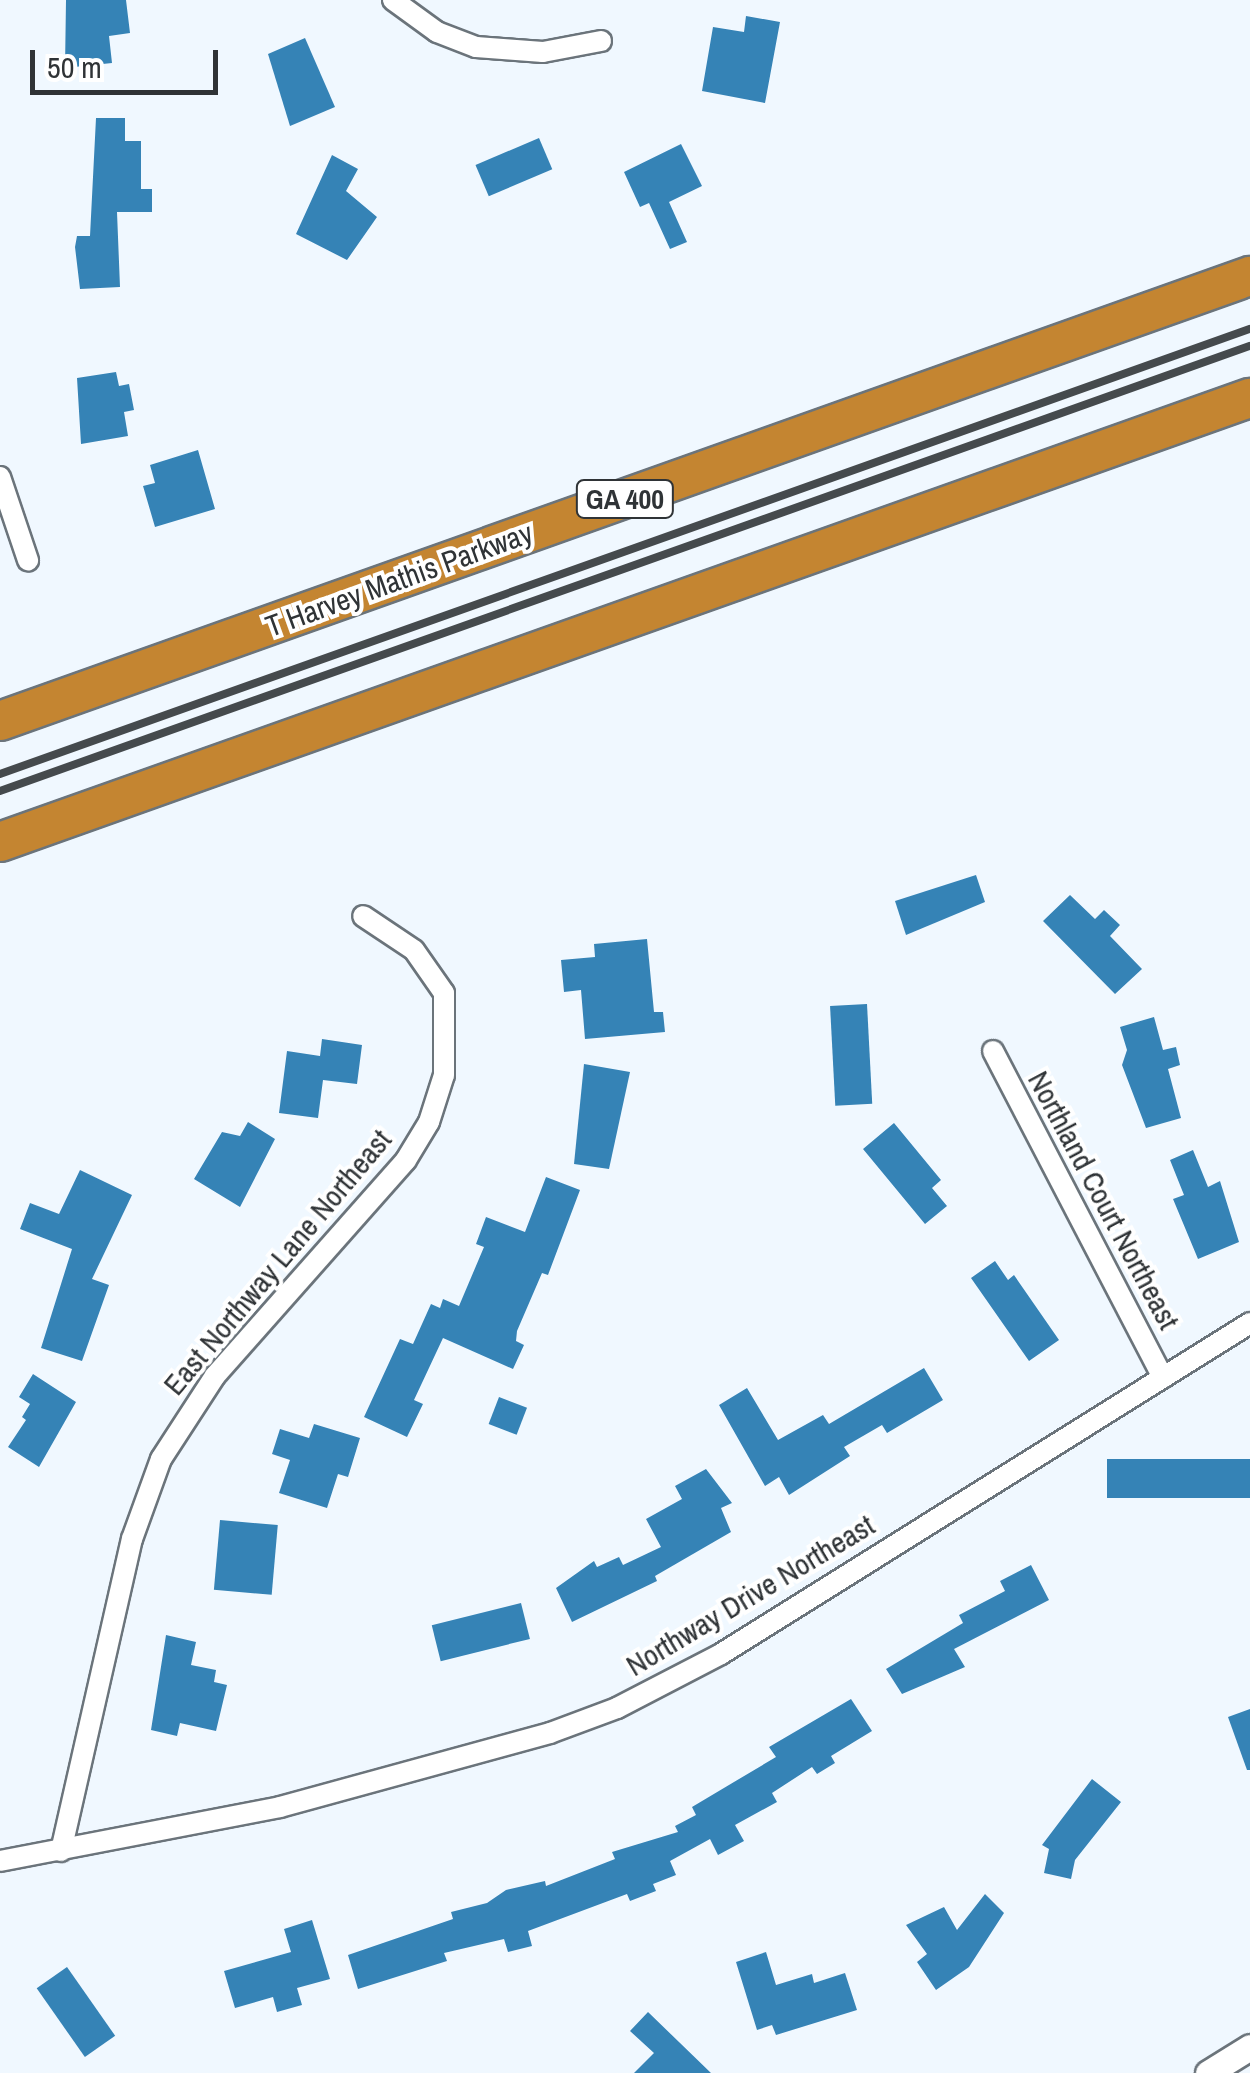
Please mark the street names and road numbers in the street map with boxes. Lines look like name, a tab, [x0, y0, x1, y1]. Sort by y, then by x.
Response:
road number: GA 400	[575, 476, 675, 522]
street label: T Harvey Mathis Parkway	[261, 514, 537, 644]
street label: Northland Court Northeast	[1021, 1065, 1187, 1335]
street label: East Northway Lane Northeast	[156, 1122, 398, 1402]
street label: Northway Drive Northeast	[619, 1507, 881, 1683]

